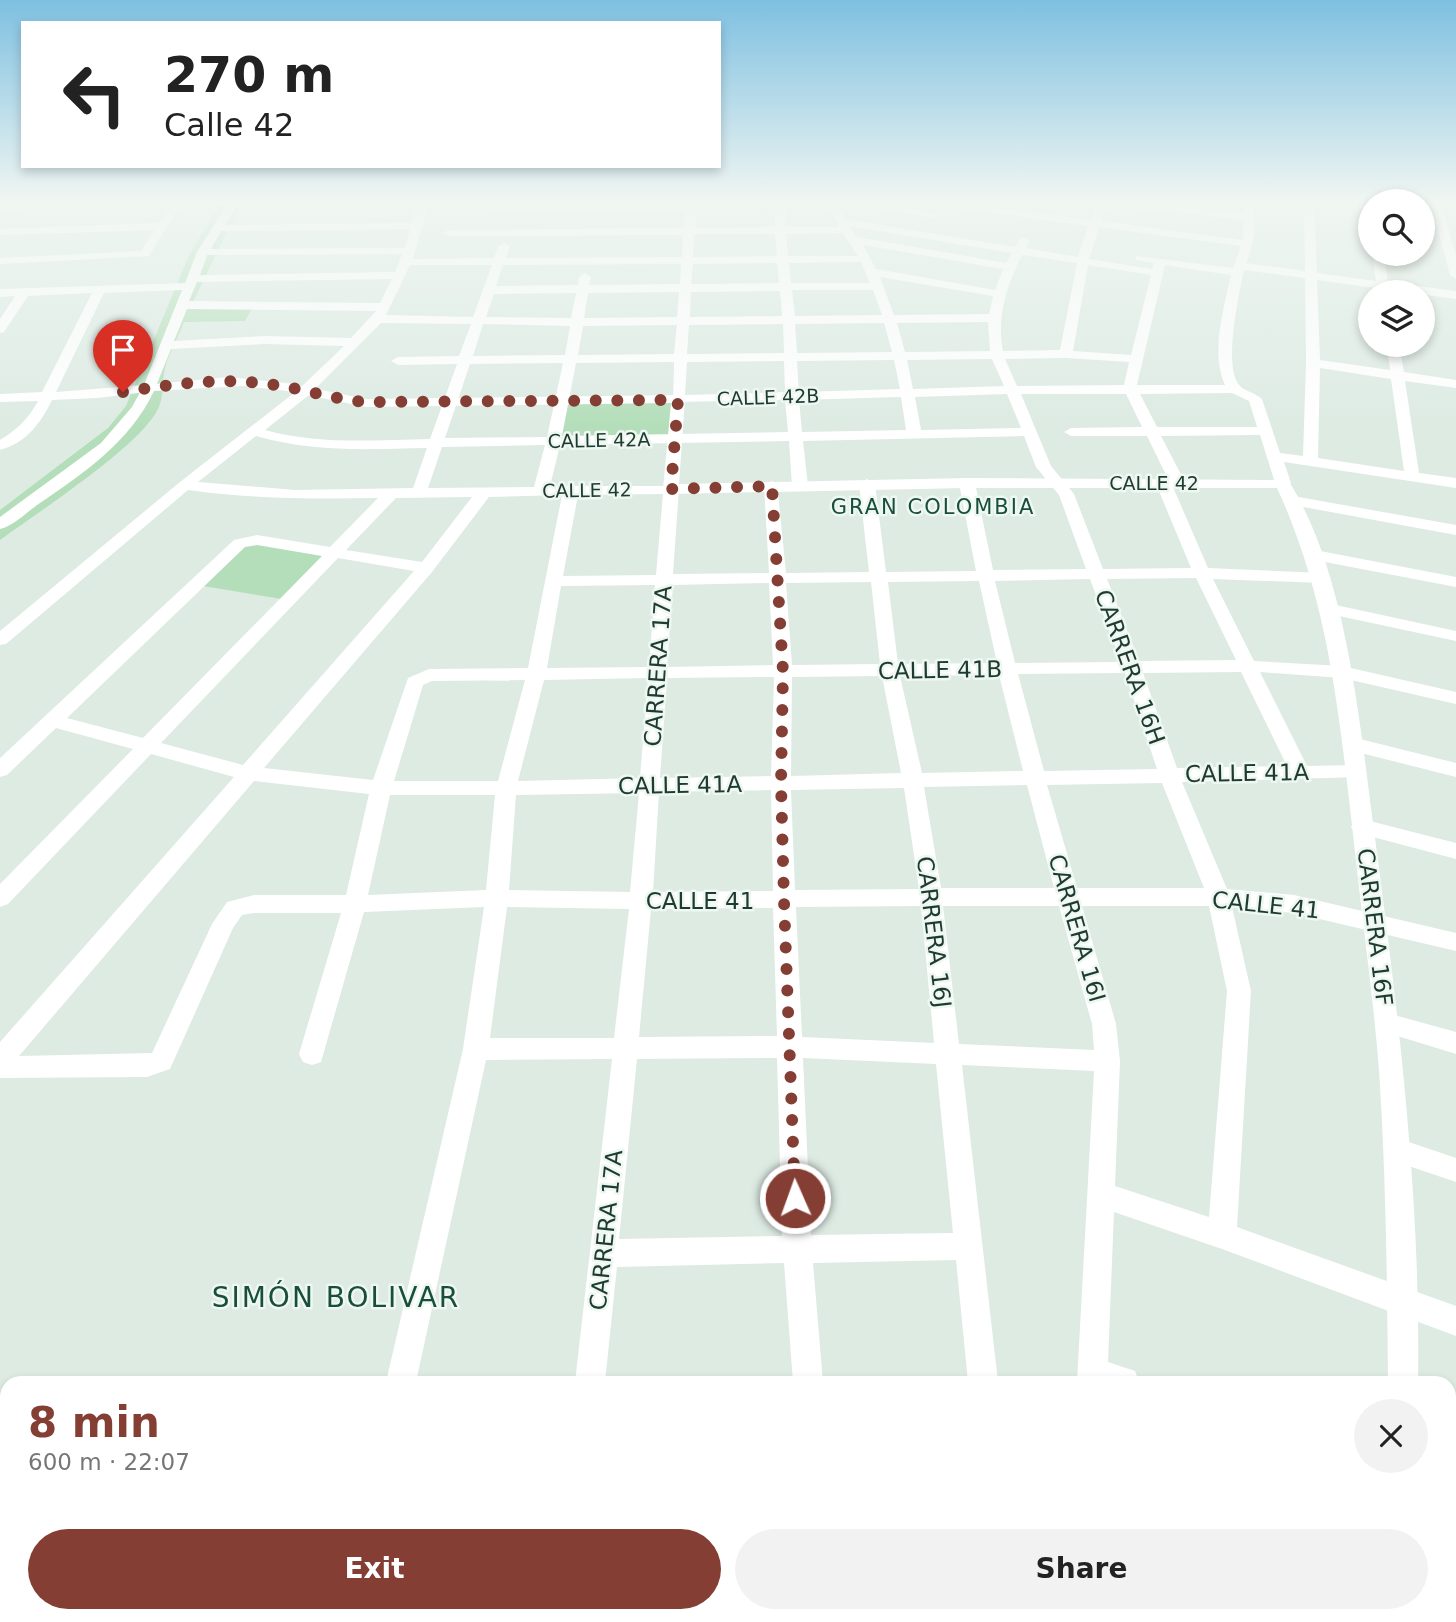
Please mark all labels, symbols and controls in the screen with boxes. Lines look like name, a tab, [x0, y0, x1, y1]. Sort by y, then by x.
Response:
text: 270 m	[164, 47, 334, 104]
icon: left	[49, 49, 140, 140]
text: Calle 42	[164, 106, 294, 144]
map controls	[1358, 189, 1435, 357]
button: search	[1358, 189, 1435, 266]
button: layers	[1358, 280, 1435, 357]
pin	[93, 320, 153, 392]
icon: arrive	[104, 331, 142, 369]
street label: CALLE 42B	[716, 384, 820, 410]
street label: CALLE 42A	[547, 428, 651, 452]
street label: CALLE 42	[1109, 472, 1199, 494]
street label: CALLE 42	[542, 478, 632, 502]
district label: GRAN COLOMBIA	[831, 495, 1035, 519]
street label: CARRERA 17A	[639, 584, 677, 747]
street label: CARRERA 16H	[1090, 586, 1170, 748]
street label: CALLE 41B	[878, 656, 1002, 684]
street label: CALLE 41A	[1185, 759, 1310, 787]
street label: CALLE 41A	[618, 771, 743, 799]
street label: CARRERA 16F	[1352, 847, 1398, 1007]
street label: CARRERA 16I	[1043, 851, 1111, 1005]
street label: CARRERA 16J	[912, 855, 956, 1009]
street label: CALLE 41	[1211, 886, 1321, 924]
street label: CALLE 41	[646, 888, 754, 914]
street label: CARRERA 17A	[585, 1148, 627, 1312]
position arrow	[758, 1161, 832, 1235]
district label: SIMÓN BOLIVAR	[212, 1280, 460, 1314]
text: 8 min	[28, 1398, 160, 1447]
button: close	[1354, 1399, 1428, 1473]
text: 600 m · 22:07	[28, 1449, 190, 1475]
button: Exit	[28, 1529, 721, 1609]
button: Share	[735, 1529, 1428, 1609]

